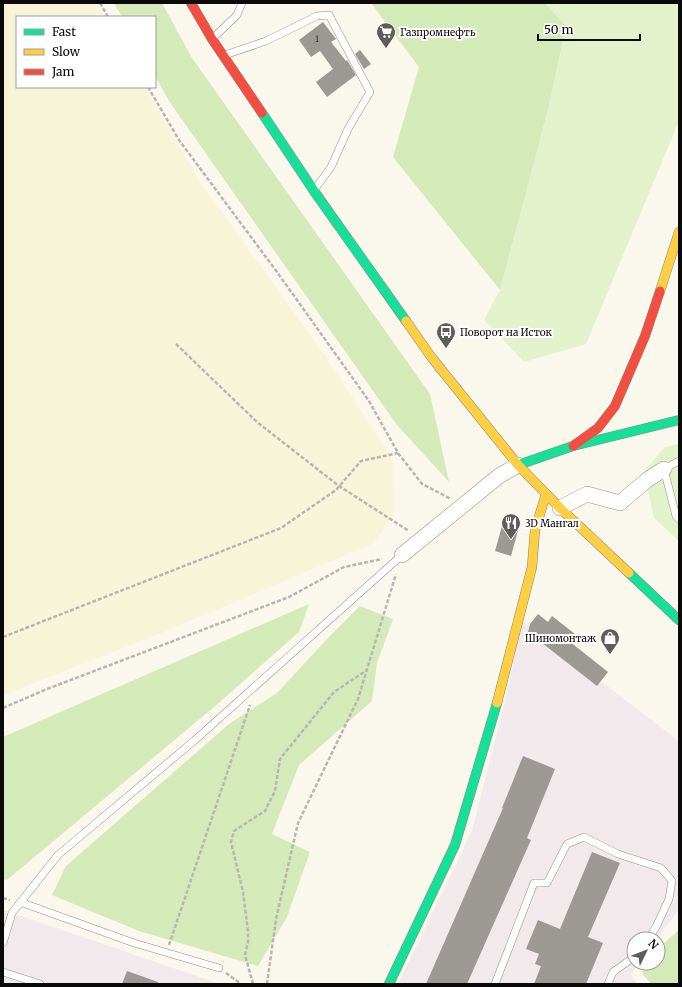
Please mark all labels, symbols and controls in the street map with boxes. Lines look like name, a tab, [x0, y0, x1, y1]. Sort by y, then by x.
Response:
legend	[16, 16, 156, 88]
scale bar	[538, 16, 640, 42]
supermarket icon: Газпромнефть	[375, 21, 397, 49]
text: 50 m	[544, 22, 573, 37]
text: Fast	[52, 24, 76, 39]
place label: Газпромнефть	[400, 26, 476, 39]
house number: 1	[315, 34, 319, 44]
text: Slow	[52, 44, 81, 59]
text: Jam	[51, 64, 75, 79]
bus stop icon: Поворот на Исток	[435, 321, 457, 349]
place label: Поворот на Исток	[460, 326, 552, 339]
restaurant icon: 3D Мангал	[500, 512, 522, 540]
place label: 3D Мангал	[525, 517, 579, 530]
shop icon: Шиномонтаж	[599, 627, 621, 655]
place label: Шиномонтаж	[525, 632, 596, 645]
north arrow	[626, 931, 666, 971]
text: N	[645, 936, 662, 952]

